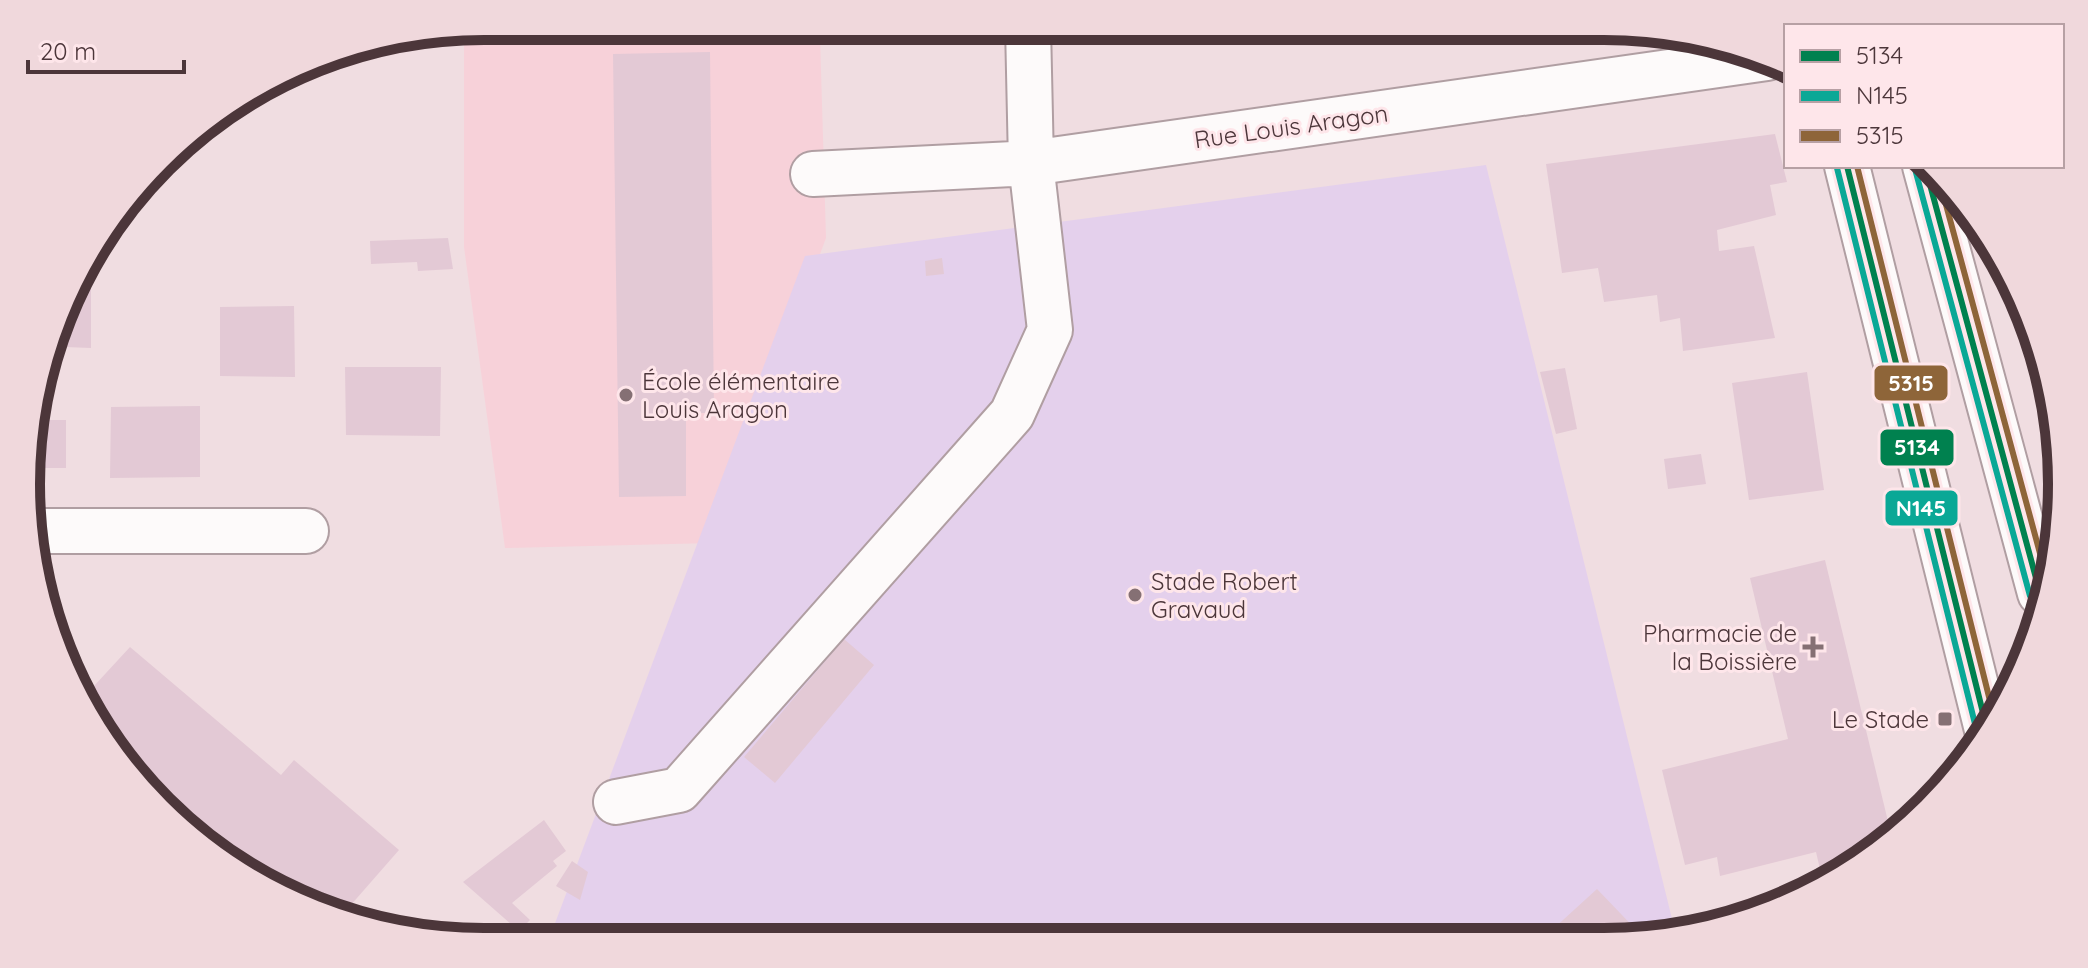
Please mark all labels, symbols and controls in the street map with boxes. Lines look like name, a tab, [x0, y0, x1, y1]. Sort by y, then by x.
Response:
scale bar	[28, 24, 184, 74]
legend	[1784, 24, 2064, 168]
text: 20 m	[40, 36, 96, 66]
text: 5134	[1856, 40, 1903, 70]
text: N145	[1856, 80, 1908, 110]
street label: Rue Louis Aragon	[1192, 98, 1390, 154]
text: 5315	[1856, 120, 1904, 150]
line badge: 5315	[1873, 364, 1949, 402]
place label: École élémentaire Louis Aragon	[642, 366, 840, 424]
text: 5315	[1888, 369, 1934, 397]
marker: École élémentaire Louis Aragon	[617, 386, 635, 404]
line badge: 5134	[1879, 428, 1955, 467]
text: 5134	[1894, 433, 1940, 461]
line badge: N145	[1884, 489, 1959, 527]
text: N145	[1896, 494, 1946, 522]
place label: Stade Robert Gravaud	[1151, 566, 1298, 624]
marker: Stade Robert Gravaud	[1126, 586, 1144, 604]
place label: Pharmacie de la Boissière	[1643, 618, 1797, 676]
marker: Pharmacie de la Boissière	[1804, 638, 1822, 656]
place label: Le Stade	[1832, 704, 1929, 734]
marker: Le Stade	[1936, 710, 1954, 728]

